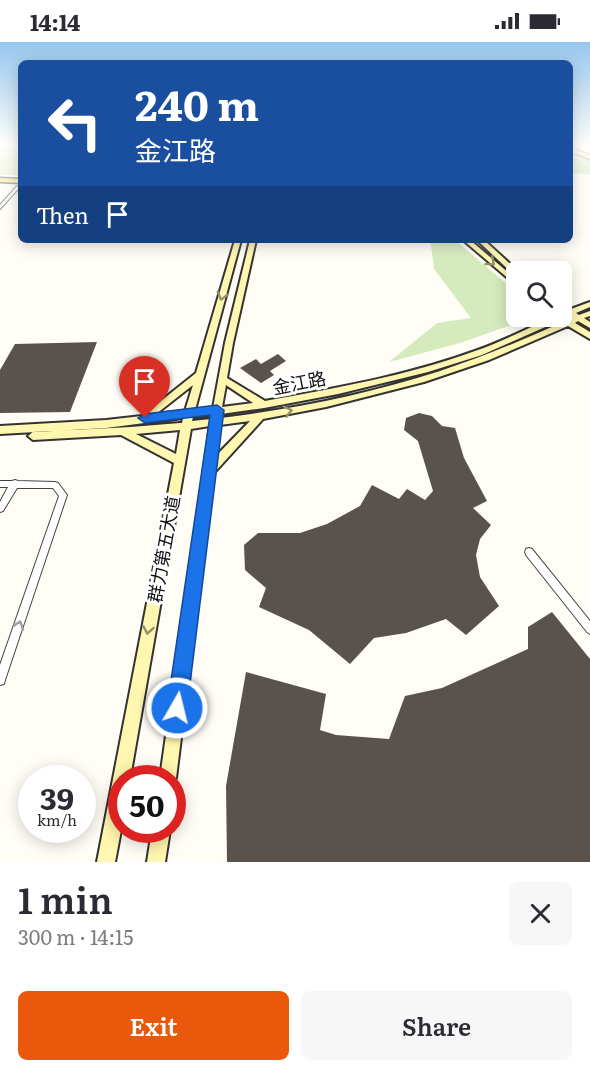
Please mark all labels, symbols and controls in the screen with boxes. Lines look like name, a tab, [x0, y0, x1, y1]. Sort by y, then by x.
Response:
text: 14:14	[30, 5, 80, 38]
text: 240 m	[135, 72, 259, 134]
icon: left	[36, 84, 114, 162]
text: 金江路	[135, 129, 216, 169]
text: Then	[36, 198, 89, 231]
icon: arrive	[101, 198, 134, 231]
one-way arrow	[484, 255, 495, 266]
map controls	[506, 261, 572, 327]
button: search	[506, 261, 572, 327]
one-way arrow	[217, 290, 229, 301]
pin	[119, 356, 170, 418]
street label: 金江路	[270, 364, 328, 400]
icon: arrive	[128, 365, 161, 398]
one-way arrow	[283, 405, 293, 418]
street label: 群力第五大道	[140, 493, 186, 605]
one-way arrow	[12, 620, 24, 631]
one-way arrow	[142, 625, 155, 635]
position arrow	[145, 676, 209, 740]
speed limit sign: 50	[108, 765, 186, 843]
text: 39	[40, 775, 74, 819]
text: km/h	[37, 808, 77, 831]
text: 1 min	[18, 872, 113, 925]
button: close	[509, 882, 572, 945]
text: 300 m · 14:15	[18, 921, 133, 951]
button: Exit	[18, 991, 289, 1060]
button: Share	[301, 991, 572, 1060]

